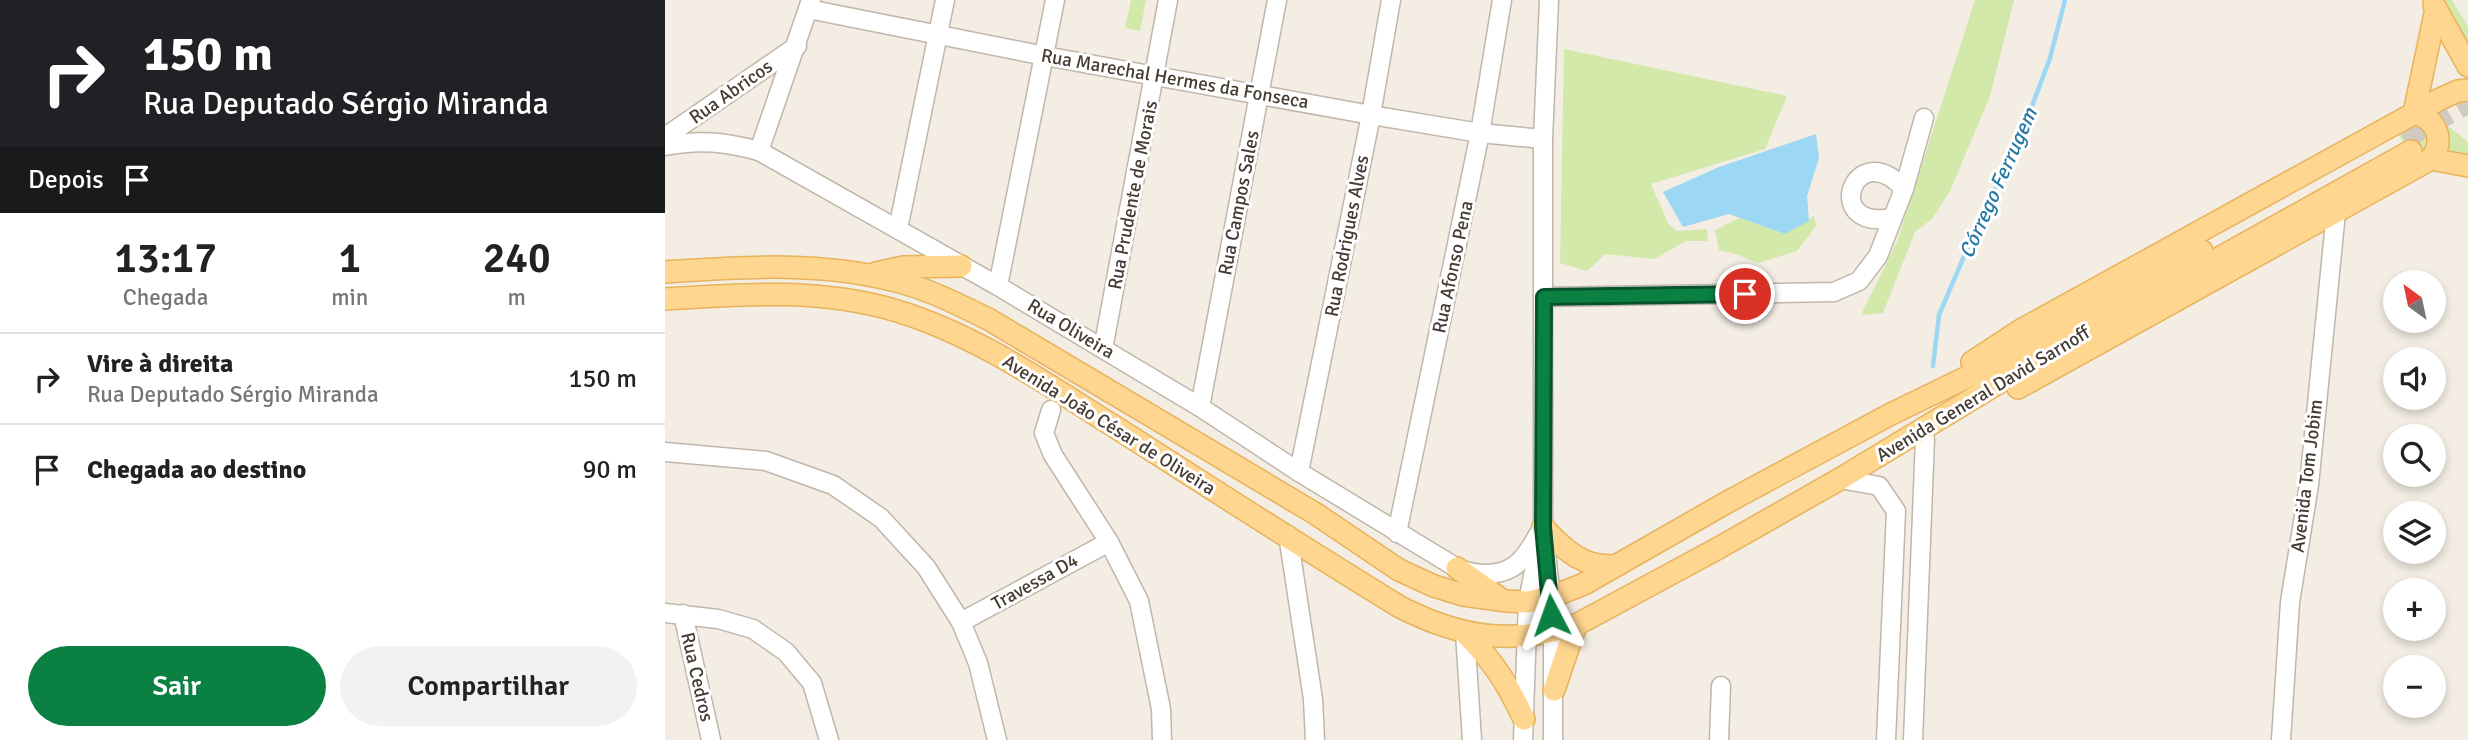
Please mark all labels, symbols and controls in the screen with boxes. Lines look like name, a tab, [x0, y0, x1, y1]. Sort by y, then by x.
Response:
text: 150 m	[143, 24, 273, 84]
icon: right	[28, 28, 119, 119]
street label: Rua Marechal Hermes da Fonseca	[1039, 44, 1311, 114]
street label: Rua Abricos	[685, 55, 777, 129]
text: Rua Deputado Sérgio Miranda	[143, 84, 549, 123]
street label: Rua Prudente de Morais	[1103, 98, 1163, 292]
water label: Córrego Ferrugem	[1953, 103, 2043, 262]
street label: Rua Campos Sales	[1213, 128, 1265, 278]
street label: Rua Rodrigues Alves	[1320, 153, 1374, 319]
icon: arrive	[118, 161, 156, 199]
text: Depois	[28, 164, 104, 196]
street label: Rua Afonso Pena	[1427, 198, 1479, 336]
text: 13:17	[114, 233, 217, 284]
text: 1	[338, 233, 361, 284]
text: 240	[483, 233, 551, 284]
pin	[1715, 264, 1775, 324]
north arrow	[2383, 270, 2447, 332]
map controls	[2383, 270, 2446, 718]
icon: arrive	[1726, 275, 1764, 313]
text: Chegada	[123, 283, 208, 312]
text: min	[331, 283, 368, 312]
text: m	[507, 283, 526, 312]
street label: Rua Oliveira	[1023, 294, 1119, 364]
street label: Avenida General David Sarnoff	[1872, 320, 2095, 467]
button: sound	[2383, 347, 2446, 410]
text: Vire à direita	[87, 348, 233, 380]
street label: Avenida João César de Oliveira	[998, 349, 1220, 501]
icon: right	[28, 360, 66, 398]
text: 150 m	[568, 363, 637, 395]
text: Rua Deputado Sérgio Miranda	[87, 380, 379, 409]
street label: Avenida Tom Jobim	[2286, 398, 2328, 554]
button: search	[2383, 424, 2446, 487]
icon: arrive	[28, 451, 66, 489]
text: Chegada ao destino	[87, 454, 306, 486]
text: 90 m	[582, 454, 637, 486]
button: layers	[2383, 501, 2446, 564]
street label: Travessa D4	[987, 548, 1083, 616]
position arrow	[1514, 578, 1588, 652]
button: +	[2383, 578, 2446, 641]
street label: Rua Cedros	[675, 630, 719, 724]
button: Sair	[28, 646, 326, 726]
button: Compartilhar	[340, 646, 637, 726]
button: −	[2383, 655, 2446, 718]

